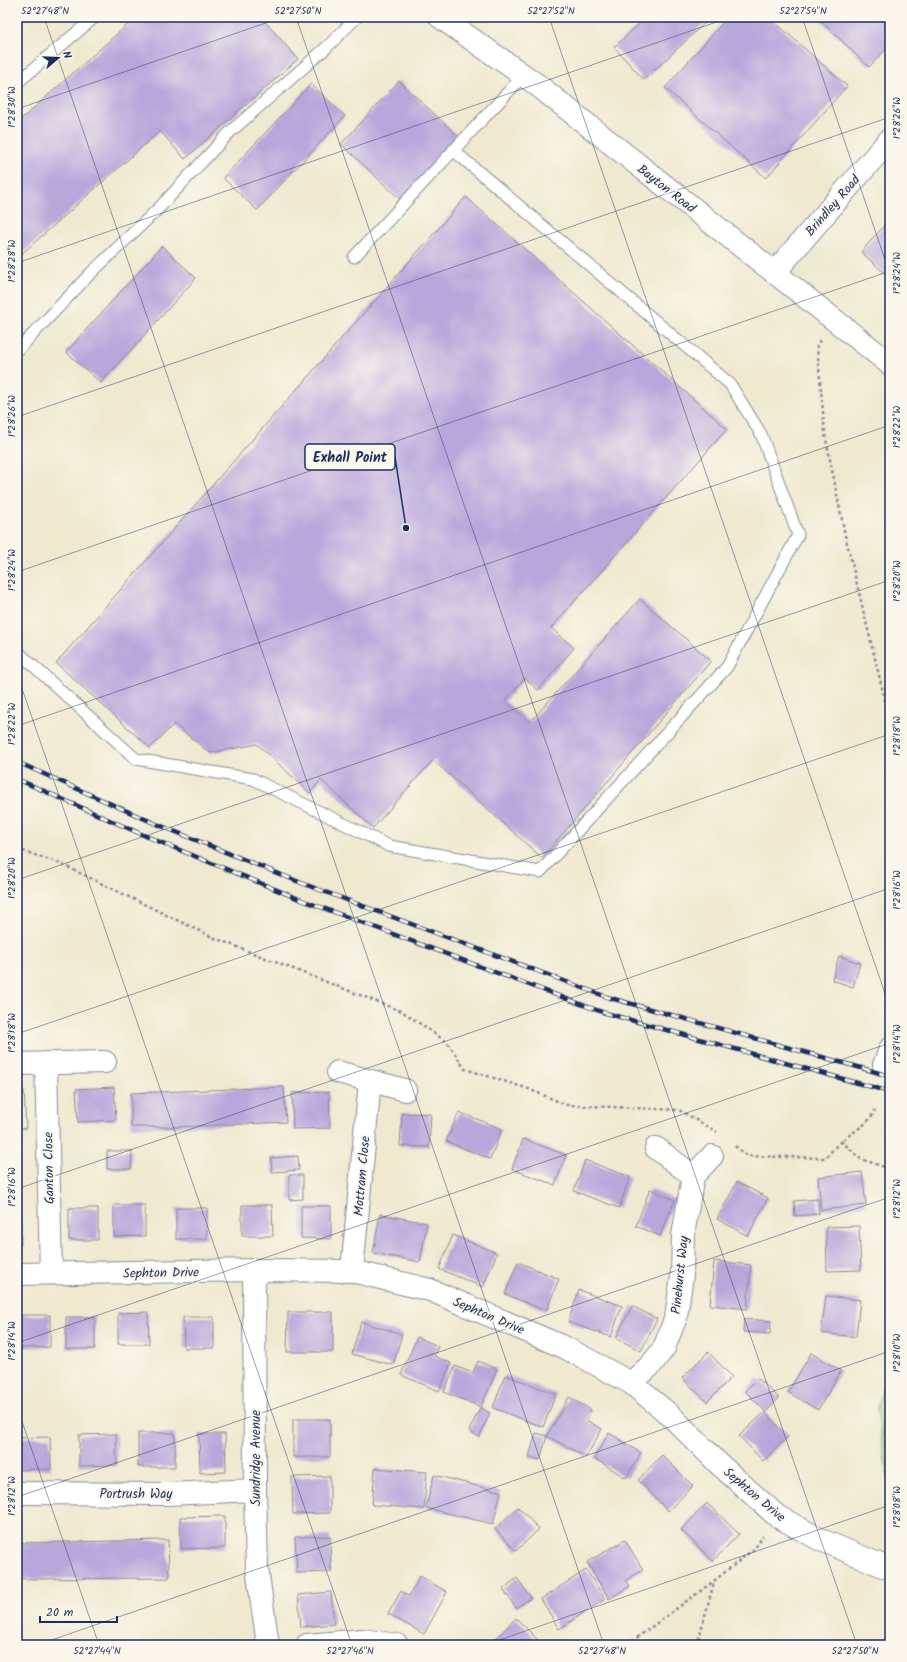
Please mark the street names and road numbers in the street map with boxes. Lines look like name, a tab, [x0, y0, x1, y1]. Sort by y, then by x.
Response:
street label: Bayton Road	[632, 159, 700, 219]
street label: Brindley Road	[800, 170, 866, 241]
street label: Ganton Close	[38, 1132, 61, 1204]
street label: Mottram Close	[349, 1135, 376, 1217]
street label: Pinehurst Way	[666, 1234, 695, 1315]
street label: Sephton Drive	[123, 1262, 199, 1285]
street label: Sephton Drive	[449, 1292, 528, 1341]
street label: Sundridge Avenue	[246, 1410, 267, 1506]
street label: Sephton Drive	[718, 1463, 790, 1528]
street label: Portrush Way	[100, 1484, 173, 1505]

